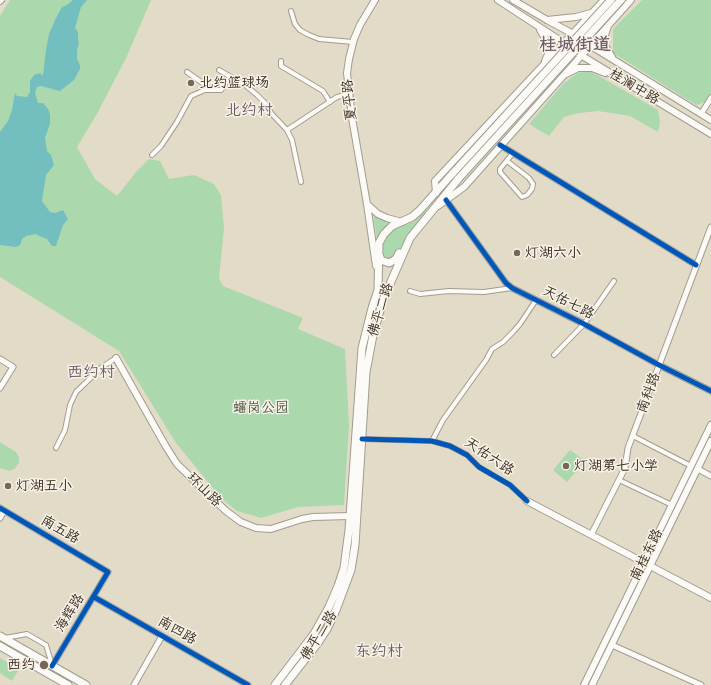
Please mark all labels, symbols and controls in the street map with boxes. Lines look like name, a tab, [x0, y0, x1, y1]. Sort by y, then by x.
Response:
district label: 桂城街道	[539, 34, 611, 56]
street label: 桂澜中路	[606, 65, 662, 109]
place label: 北约篮球场	[199, 75, 269, 91]
marker: 北约篮球场	[186, 78, 196, 88]
street label: 夏平路	[339, 78, 361, 122]
district label: 北约村	[225, 101, 273, 121]
place label: 灯湖六小	[525, 245, 581, 261]
marker: 灯湖六小	[512, 248, 522, 258]
street label: 佛平二路	[365, 281, 397, 339]
street label: 天佑七路	[539, 283, 597, 323]
district label: 西约村	[67, 363, 115, 383]
street label: 南科路	[634, 370, 664, 416]
park label: 𧒽岗公园	[233, 400, 289, 416]
street label: 天佑六路	[461, 434, 517, 480]
place label: 灯湖第七小学	[574, 458, 658, 474]
marker: 灯湖第七小学	[561, 461, 571, 471]
street label: 环山路	[183, 469, 225, 511]
place label: 灯湖五小	[16, 478, 72, 494]
marker: 灯湖五小	[3, 481, 13, 491]
street label: 南五路	[38, 512, 82, 548]
street label: 南桂东路	[627, 526, 667, 584]
street label: 海辉路	[52, 591, 88, 635]
street label: 佛平二路	[297, 608, 341, 664]
street label: 南四路	[155, 613, 199, 649]
district label: 东约村	[355, 642, 403, 662]
place label: 西约	[7, 657, 35, 673]
marker: 西约	[38, 659, 50, 671]

